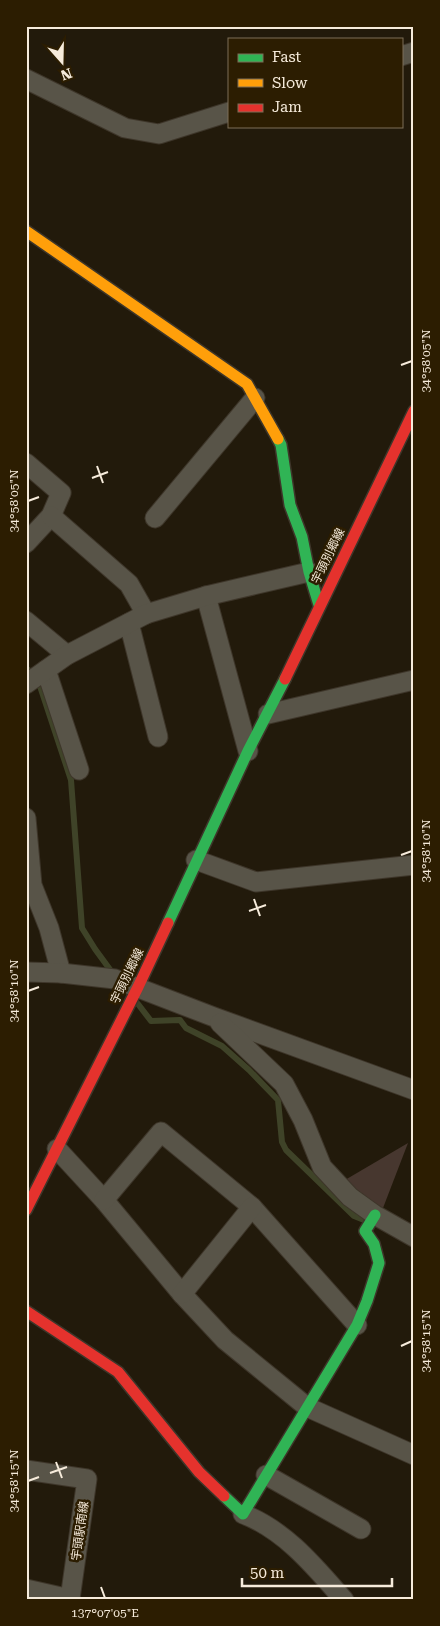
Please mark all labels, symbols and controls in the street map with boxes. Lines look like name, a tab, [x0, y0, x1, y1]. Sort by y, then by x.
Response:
north arrow	[38, 38, 88, 88]
legend	[228, 38, 402, 128]
text: Fast	[272, 48, 302, 66]
text: N	[58, 65, 74, 84]
text: Slow	[272, 74, 308, 92]
text: Jam	[272, 98, 302, 116]
text: 34°58'05"N	[419, 329, 433, 393]
text: 34°58'05"N	[7, 469, 21, 533]
street label: 宇頭別郷線	[309, 526, 347, 586]
text: 34°58'10"N	[419, 819, 433, 883]
street label: 宇頭別郷線	[108, 946, 146, 1006]
text: 34°58'10"N	[7, 959, 21, 1023]
text: 34°58'15"N	[419, 1309, 433, 1373]
text: 34°58'15"N	[7, 1449, 21, 1513]
street label: 宇頭駅南線	[69, 1500, 91, 1562]
scale bar	[242, 1556, 392, 1588]
text: 50 m	[250, 1564, 285, 1582]
text: 137°07'05"E	[71, 1606, 139, 1620]

